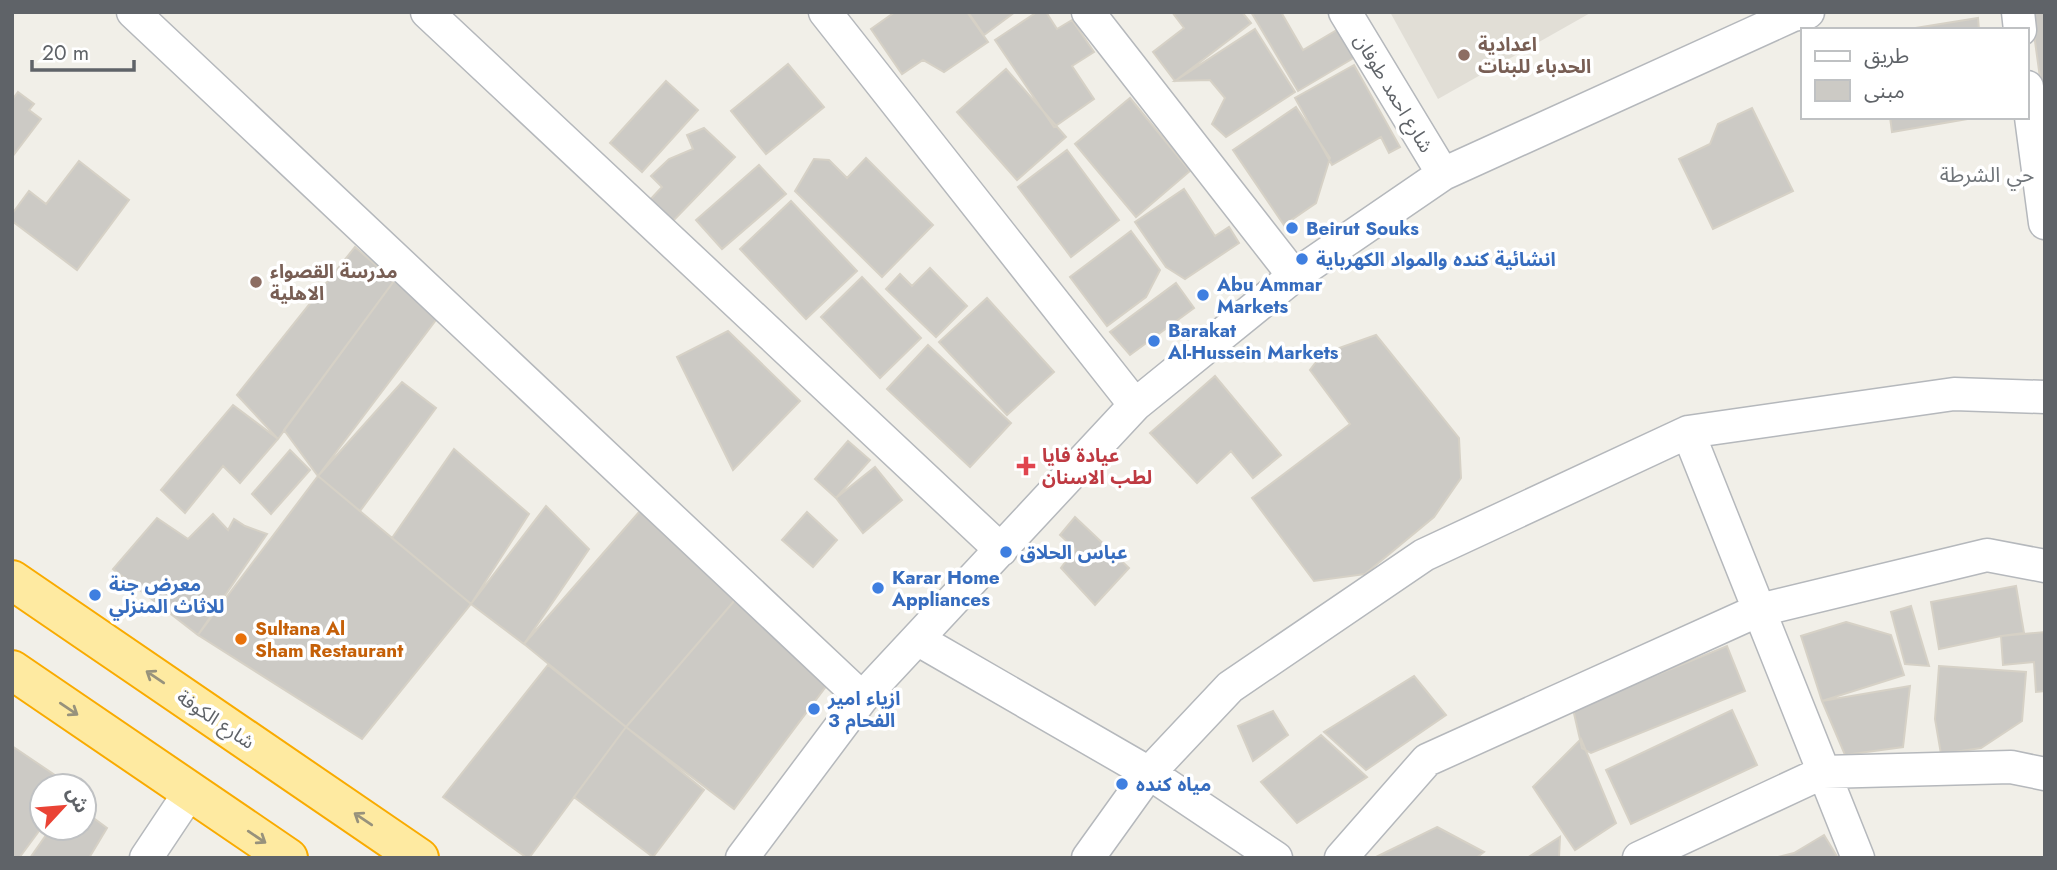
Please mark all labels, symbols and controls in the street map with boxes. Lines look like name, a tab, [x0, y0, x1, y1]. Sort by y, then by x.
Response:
scale bar	[32, 28, 133, 72]
legend	[1801, 28, 2029, 119]
street label: شارع احمد طوفان	[1347, 29, 1440, 158]
place label: اعدادية الحدباء للبنات	[1478, 31, 1591, 80]
text: 20 m	[42, 38, 89, 68]
text: طريق	[1864, 41, 1909, 71]
marker: اعدادية الحدباء للبنات	[1456, 47, 1472, 63]
text: مبنى	[1864, 76, 1905, 106]
district label: حي الشرطة	[1940, 160, 2034, 191]
place label: Beirut Souks	[1306, 215, 1419, 242]
marker: Beirut Souks	[1284, 220, 1300, 236]
place label: انشائية كنده والمواد الكهرباية	[1316, 246, 1556, 273]
marker: انشائية كنده والمواد الكهرباية	[1294, 251, 1310, 267]
place label: مدرسة القصواء الاهلية	[270, 258, 397, 307]
place label: Abu Ammar Markets	[1216, 271, 1323, 320]
marker: مدرسة القصواء الاهلية	[248, 274, 264, 290]
marker: Abu Ammar Markets	[1195, 287, 1211, 303]
place label: Barakat Al-Hussein Markets	[1167, 317, 1339, 366]
marker: Barakat Al-Hussein Markets	[1146, 333, 1162, 349]
place label: عيادة فايا لطب الاسنان	[1042, 442, 1152, 491]
marker: عيادة فايا لطب الاسنان	[1016, 456, 1036, 476]
place label: عباس الحلاق	[1020, 539, 1128, 566]
marker: عباس الحلاق	[998, 544, 1014, 560]
place label: Karar Home Appliances	[891, 564, 1000, 613]
place label: معرض جنة للاثاث المنزلي	[109, 571, 225, 621]
marker: Karar Home Appliances	[870, 580, 886, 596]
marker: معرض جنة للاثاث المنزلي	[87, 587, 103, 603]
place label: Sultana Al Sham Restaurant	[255, 615, 403, 664]
marker: Sultana Al Sham Restaurant	[233, 631, 249, 647]
one-way arrow	[146, 670, 165, 684]
street label: شارع الكوفة	[171, 683, 260, 755]
place label: ازياء امير الفحام 3	[827, 685, 900, 735]
marker: ازياء امير الفحام 3	[806, 701, 822, 717]
one-way arrow	[58, 702, 78, 716]
place label: مياه كنده	[1136, 771, 1211, 798]
north arrow	[28, 772, 98, 842]
marker: مياه كنده	[1114, 776, 1130, 792]
text: ش	[60, 782, 96, 817]
one-way arrow	[354, 812, 373, 826]
one-way arrow	[247, 829, 266, 844]

